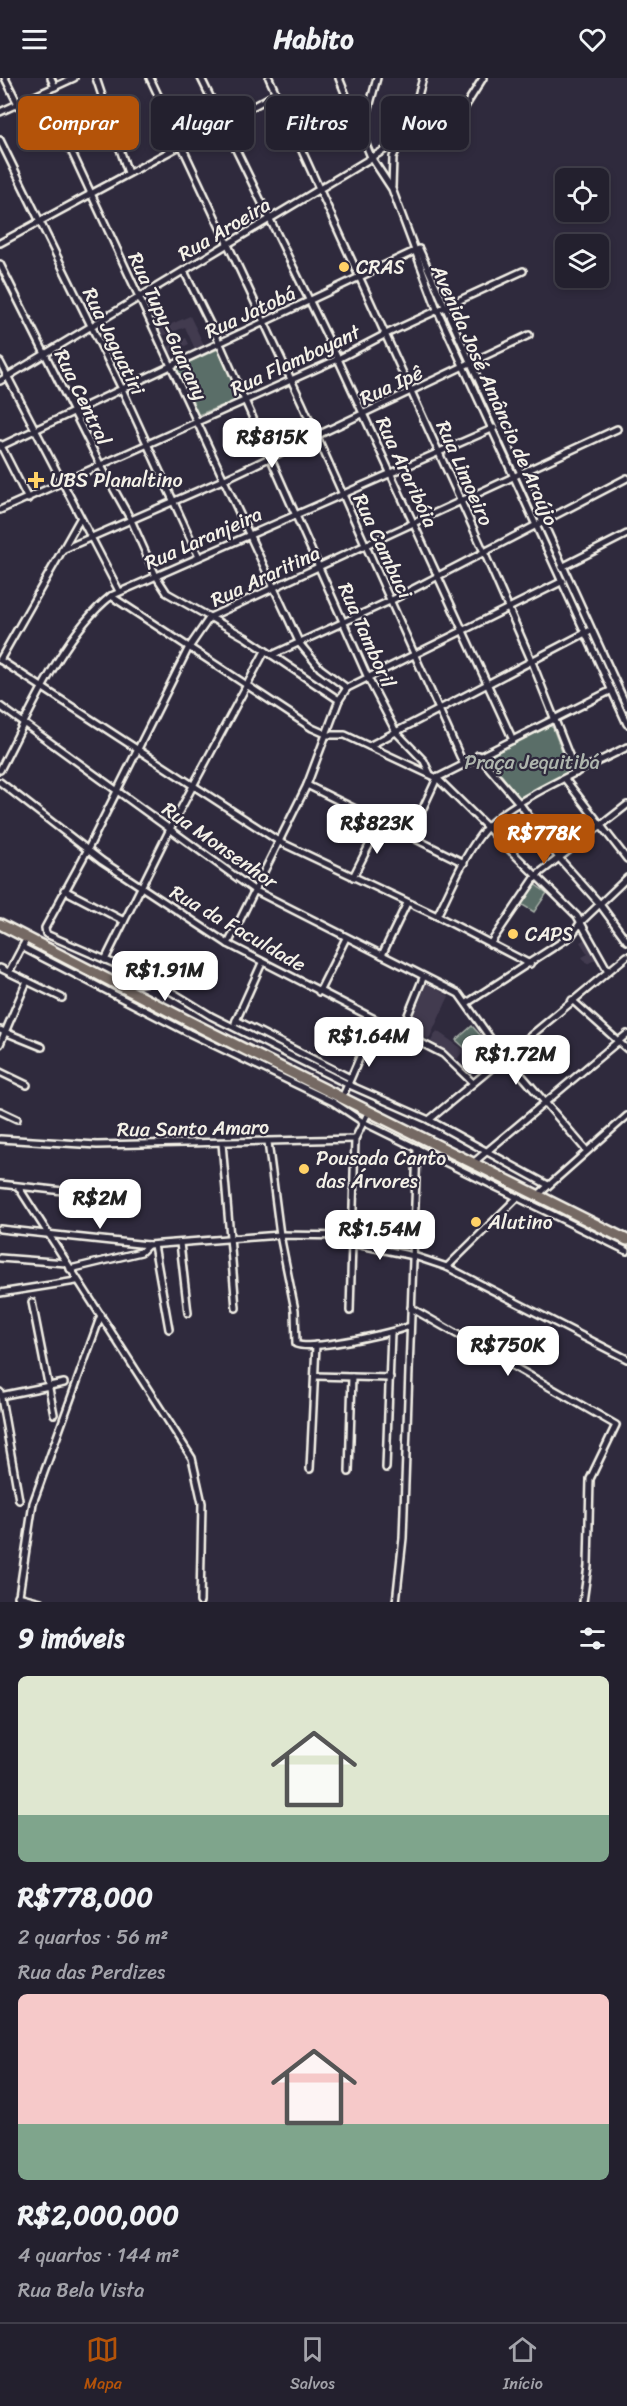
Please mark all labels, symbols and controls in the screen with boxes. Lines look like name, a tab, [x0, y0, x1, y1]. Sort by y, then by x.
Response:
text: Habito	[273, 15, 354, 63]
icon: menu	[18, 23, 51, 56]
icon: heart	[576, 23, 609, 56]
chip: Comprar	[18, 96, 139, 150]
chip: Alugar	[151, 96, 254, 150]
chip: Filtros	[266, 96, 369, 150]
chip: Novo	[381, 96, 469, 150]
map controls	[555, 168, 609, 288]
button: locate	[555, 168, 609, 222]
street label: Rua Aroeira	[171, 188, 278, 271]
button: layers	[555, 234, 609, 288]
street label: Rua Tupy-Guarany	[118, 246, 218, 407]
place label: CRAS	[356, 250, 405, 285]
street label: Avenida José Amâncio de Araújo	[421, 258, 568, 532]
marker: CRAS	[337, 260, 351, 274]
street label: Rua Jatobá	[199, 276, 302, 349]
street label: Rua Jaguatiri	[72, 281, 155, 403]
street label: Rua Flamboyant	[224, 315, 367, 406]
street label: Rua Central	[44, 343, 122, 453]
street label: Rua Ipê	[354, 355, 429, 415]
street label: Rua Araribóia	[365, 411, 448, 534]
street label: Rua Limoeiro	[426, 415, 503, 532]
pin: R$815K	[223, 418, 321, 469]
text: R$815K	[237, 420, 307, 455]
place label: UBS Planaltino	[50, 463, 183, 498]
marker: UBS Planaltino	[27, 471, 45, 489]
street label: Rua Cambuci	[343, 488, 423, 606]
street label: Rua Laranjeira	[138, 497, 268, 580]
street label: Rua Araritina	[205, 536, 326, 617]
street label: Rua Tamboril	[328, 577, 406, 695]
park label: Praça Jequitibá	[464, 745, 600, 780]
street label: Rua Monsenhor	[154, 792, 287, 900]
pin: R$823K	[328, 804, 426, 855]
text: R$823K	[341, 806, 413, 841]
pin: R$778K	[495, 814, 593, 865]
text: R$778K	[508, 816, 580, 851]
street label: Rua da Faculdade	[163, 875, 313, 982]
place label: CAPS	[525, 917, 573, 952]
marker: CAPS	[506, 927, 520, 941]
pin: R$1.91M	[110, 951, 220, 1002]
text: R$1.91M	[126, 953, 204, 988]
pin: R$1.64M	[314, 1017, 424, 1068]
text: R$1.64M	[328, 1019, 410, 1054]
pin: R$1.72M	[461, 1035, 571, 1086]
text: R$1.72M	[476, 1037, 556, 1072]
street label: Rua Santo Amaro	[117, 1110, 270, 1147]
place label: Pousada Canto das Árvores	[316, 1141, 446, 1199]
marker: Pousada Canto das Árvores	[297, 1162, 311, 1176]
pin: R$2M	[64, 1179, 136, 1230]
text: R$2M	[73, 1181, 127, 1216]
place label: Alutino	[487, 1205, 553, 1240]
pin: R$1.54M	[325, 1210, 435, 1261]
text: R$1.54M	[339, 1212, 421, 1247]
marker: Alutino	[469, 1215, 483, 1229]
pin: R$750K	[459, 1326, 557, 1377]
text: R$750K	[471, 1328, 545, 1363]
text: 9 imóveis	[18, 1615, 124, 1661]
icon: filters	[576, 1622, 609, 1655]
icon: home	[260, 1715, 368, 1823]
text: R$778,000	[18, 1874, 153, 1920]
text: 2 quartos · 56 m²	[18, 1920, 168, 1955]
text: Rua das Perdizes	[18, 1955, 165, 1990]
icon: home	[260, 2033, 368, 2141]
text: R$2,000,000	[18, 2192, 179, 2238]
text: 4 quartos · 144 m²	[18, 2238, 179, 2273]
text: Rua Bela Vista	[18, 2273, 144, 2308]
tab: Mapa	[84, 2333, 122, 2398]
tab: Salvos	[290, 2333, 335, 2398]
tab: Início	[503, 2333, 543, 2398]

